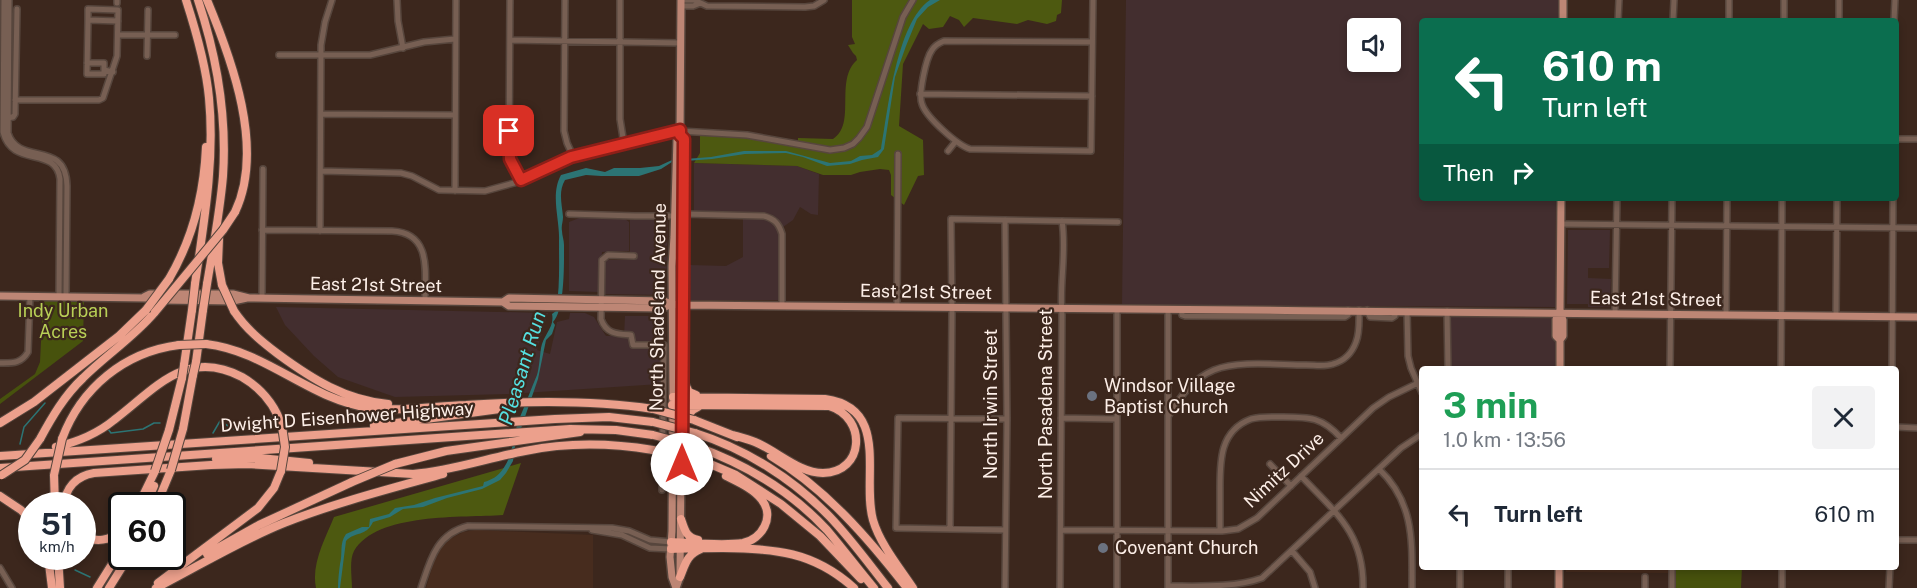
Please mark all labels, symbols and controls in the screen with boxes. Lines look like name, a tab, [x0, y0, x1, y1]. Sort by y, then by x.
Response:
map controls	[1347, 18, 1401, 72]
button: sound	[1347, 18, 1401, 72]
text: 610 m	[1542, 41, 1662, 90]
icon: left	[1443, 42, 1521, 120]
text: Turn left	[1542, 91, 1648, 123]
pin	[483, 105, 534, 156]
icon: arrive	[492, 114, 525, 147]
icon: right	[1506, 156, 1539, 189]
text: Then	[1443, 160, 1494, 186]
street label: North Shadeland Avenue	[645, 203, 670, 411]
street label: East 21st Street	[310, 273, 442, 296]
street label: East 21st Street	[860, 280, 992, 303]
street label: East 21st Street	[1590, 287, 1722, 310]
park label: Indy Urban Acres	[18, 300, 108, 342]
water label: Pleasant Run	[493, 308, 551, 428]
street label: North Pasadena Street	[1035, 309, 1056, 499]
street label: North Irwin Street	[980, 329, 1001, 479]
place label: Windsor Village Baptist Church	[1104, 375, 1235, 417]
text: 3 min	[1443, 384, 1538, 426]
button: close	[1812, 386, 1875, 449]
marker: Windsor Village Baptist Church	[1085, 389, 1099, 403]
street label: Dwight D Eisenhower Highway	[220, 397, 475, 436]
street label: Nimitz Drive	[1239, 427, 1328, 512]
text: 1.0 km · 13:56	[1443, 428, 1566, 452]
position arrow	[650, 432, 714, 496]
speed limit sign: 60	[108, 492, 186, 570]
icon: left	[1443, 498, 1476, 531]
text: Turn left	[1494, 501, 1583, 527]
text: 610 m	[1815, 501, 1875, 527]
text: 51	[40, 506, 74, 542]
place label: Covenant Church	[1115, 537, 1258, 558]
text: km/h	[39, 538, 75, 555]
marker: Covenant Church	[1096, 541, 1110, 555]

